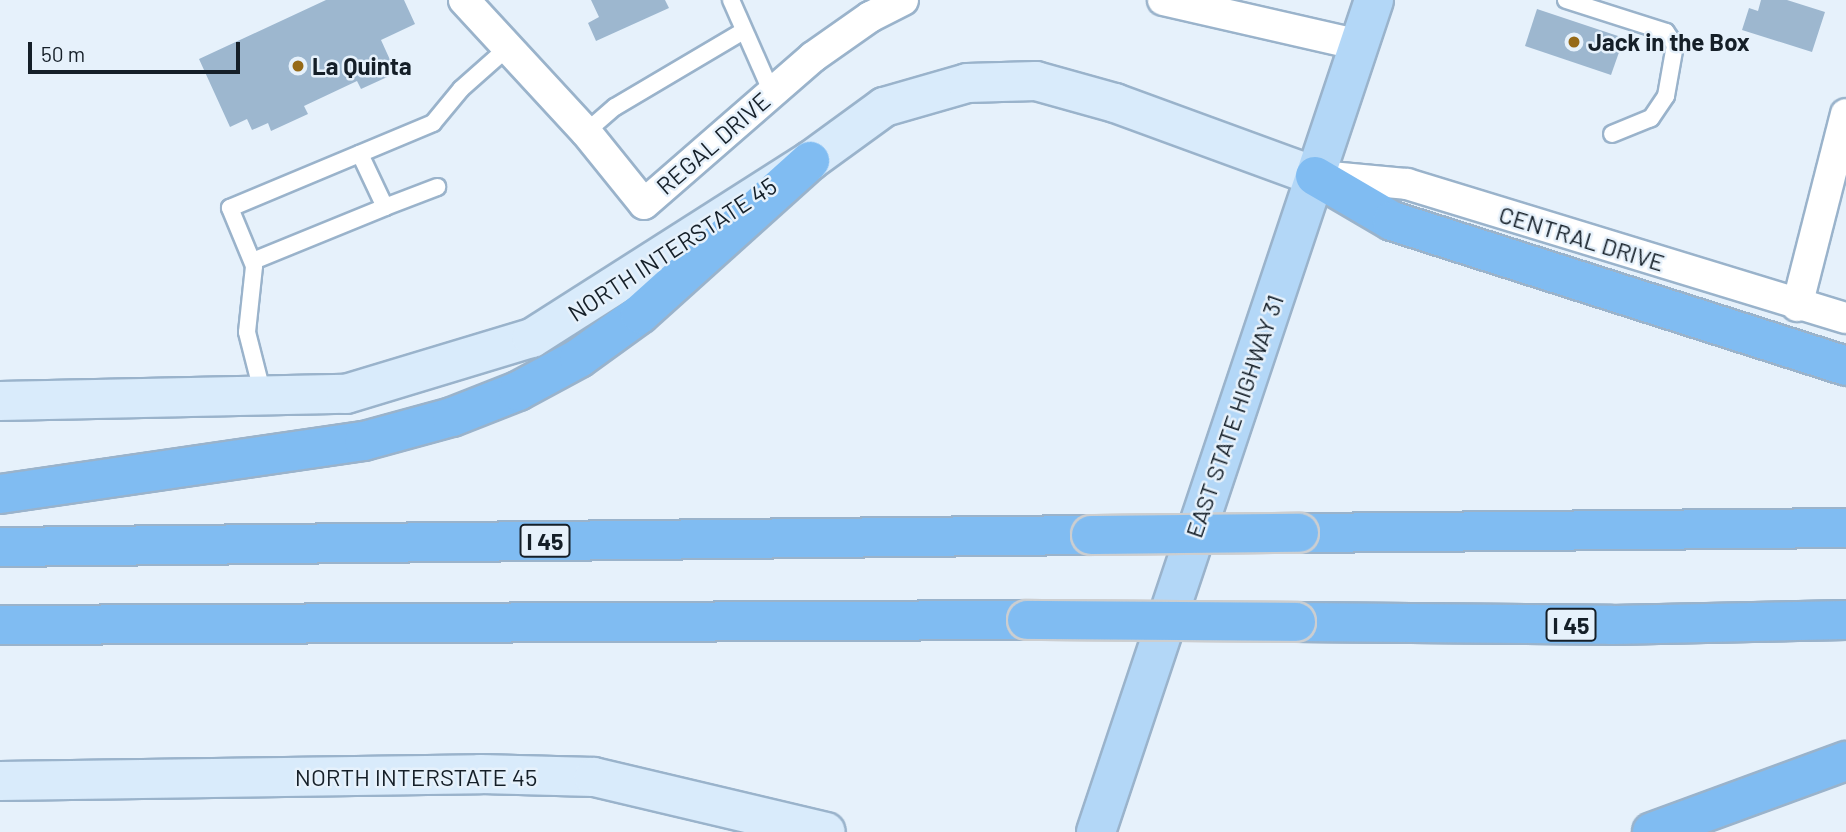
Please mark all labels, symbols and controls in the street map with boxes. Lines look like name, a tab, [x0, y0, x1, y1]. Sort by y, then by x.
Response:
scale bar	[32, 28, 243, 72]
place label: Jack in the Box	[1588, 28, 1750, 56]
marker: Jack in the Box	[1566, 34, 1582, 50]
text: 50 m	[41, 41, 85, 66]
place label: La Quinta	[312, 52, 412, 80]
marker: La Quinta	[290, 58, 306, 74]
street label: REGAL DRIVE	[650, 86, 776, 200]
street label: NORTH INTERSTATE 45	[562, 171, 782, 327]
street label: CENTRAL DRIVE	[1496, 199, 1668, 277]
street label: EAST STATE HIGHWAY 31	[1179, 291, 1289, 541]
road number: I 45	[519, 522, 571, 561]
road number: I 45	[1545, 606, 1597, 645]
street label: NORTH INTERSTATE 45	[295, 763, 537, 791]

